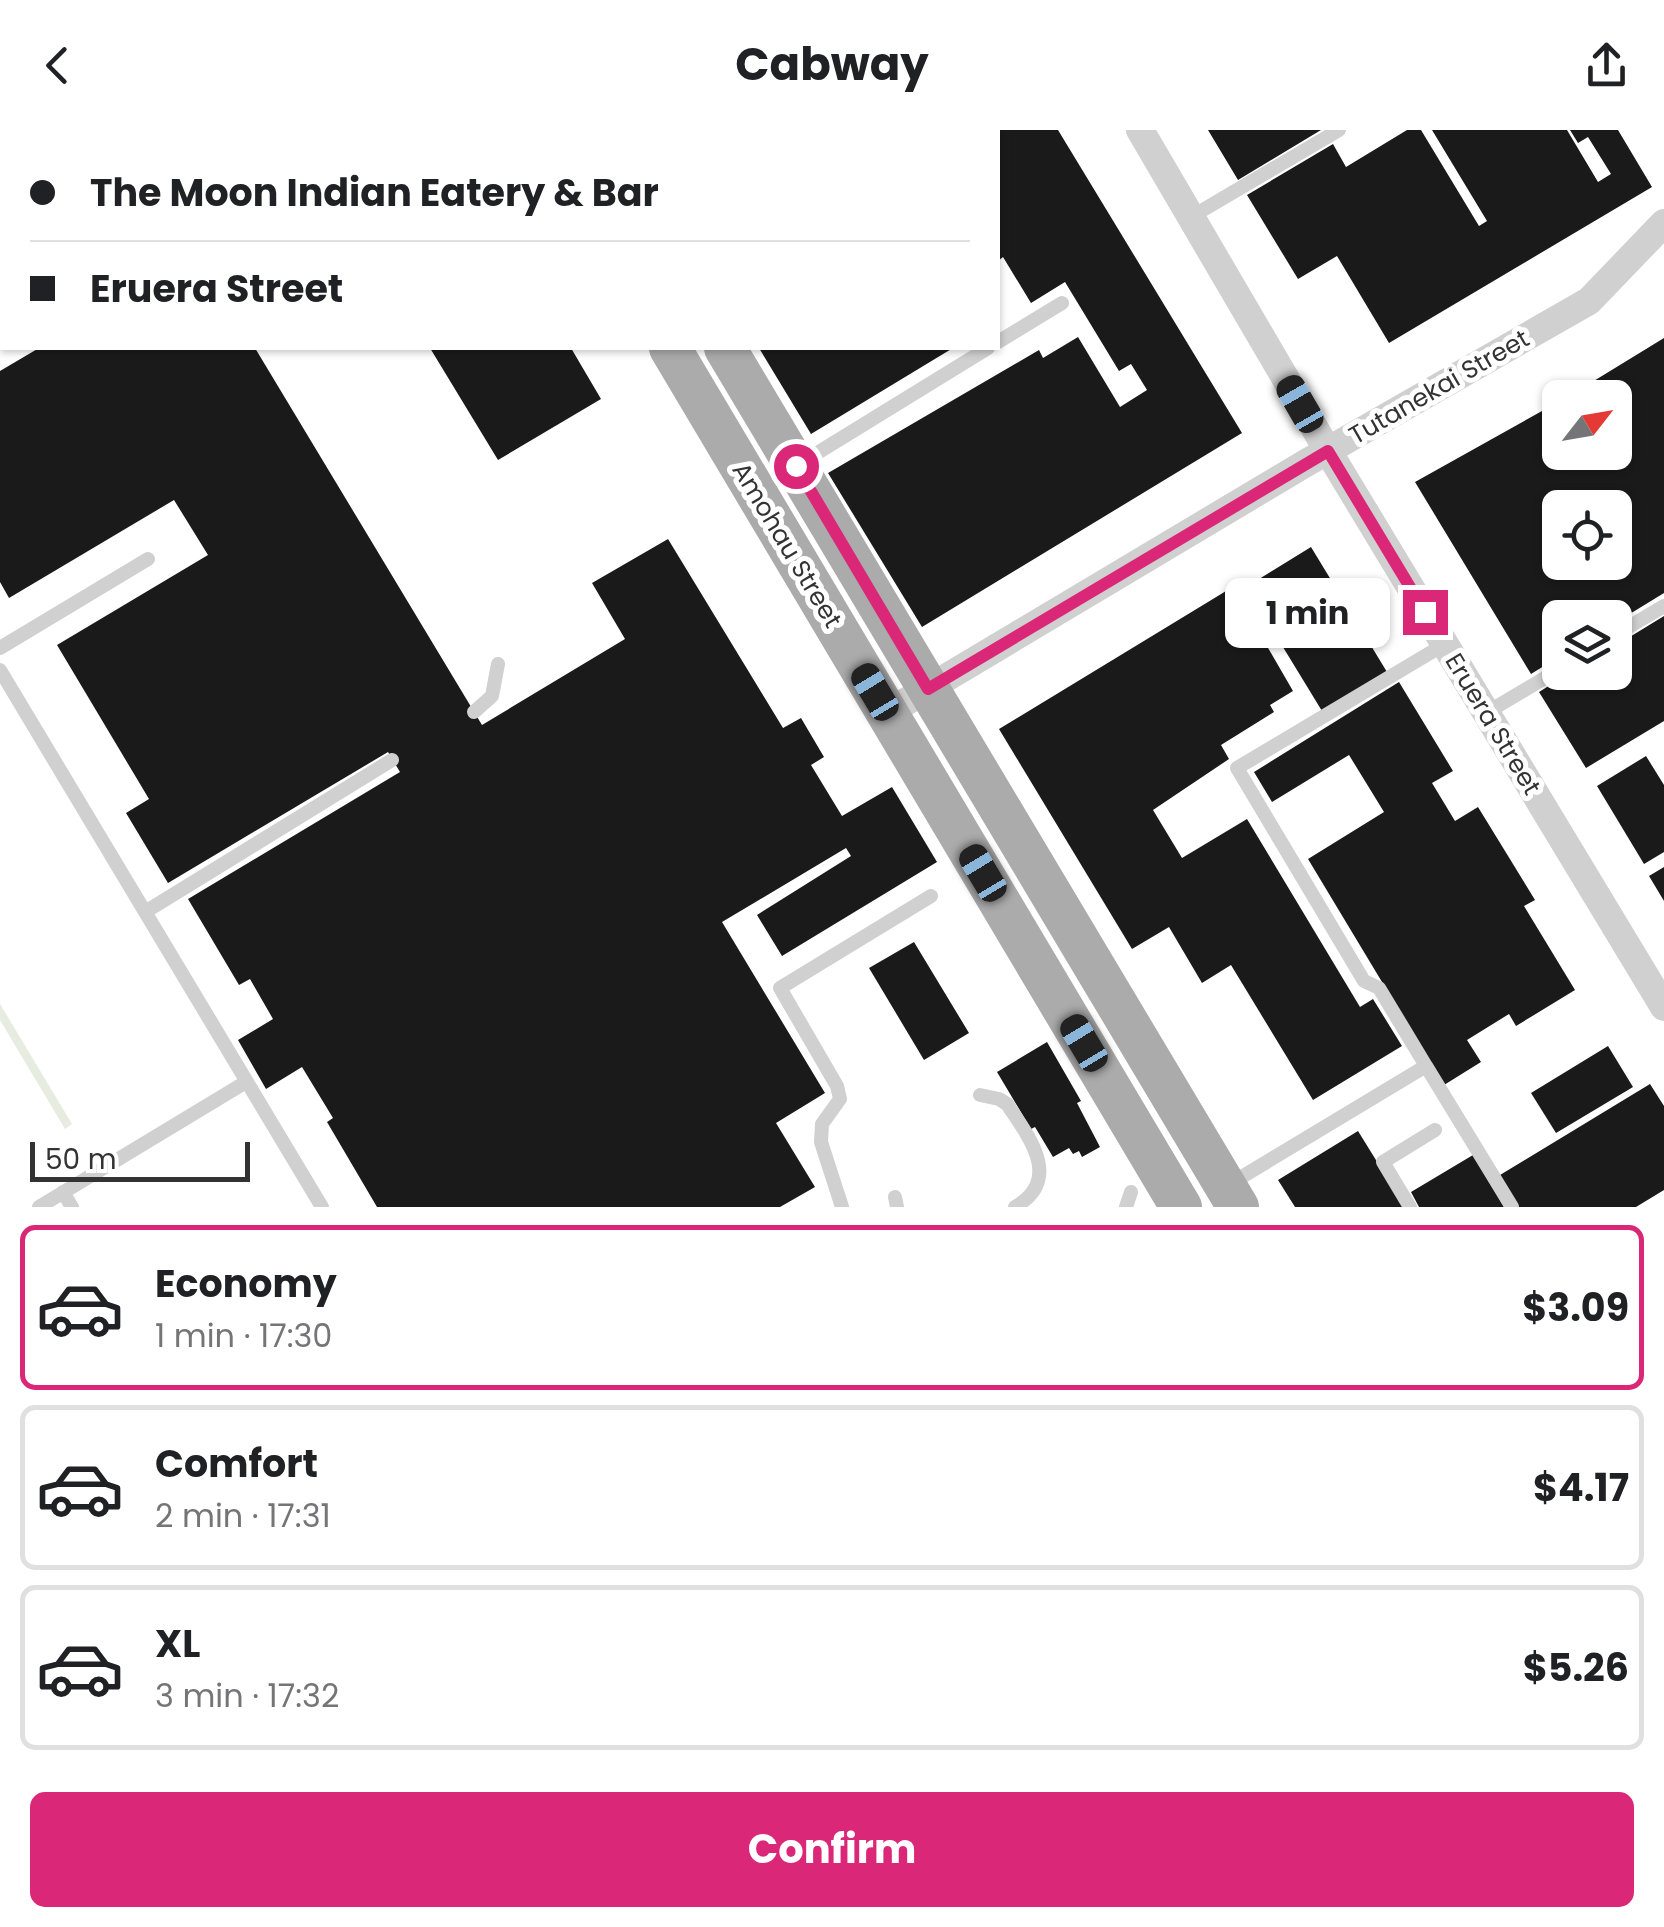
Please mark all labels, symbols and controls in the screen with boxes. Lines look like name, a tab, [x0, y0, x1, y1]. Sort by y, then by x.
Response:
text: Cabway	[735, 33, 929, 96]
icon: back	[30, 38, 85, 93]
icon: share	[1579, 38, 1634, 93]
text: The Moon Indian Eatery & Bar	[90, 166, 659, 219]
text: Eruera Street	[90, 262, 343, 315]
street label: Tutanekai Street	[1342, 321, 1536, 453]
car	[1272, 371, 1328, 437]
north arrow	[1542, 380, 1632, 470]
map controls	[1542, 380, 1632, 690]
route start	[774, 444, 819, 489]
street label: Amohau Street	[724, 456, 850, 634]
button: locate	[1542, 490, 1632, 580]
callout: 1 min	[1225, 577, 1390, 647]
text: 1 min	[1266, 590, 1349, 635]
route end	[1403, 590, 1448, 635]
button: layers	[1542, 600, 1632, 690]
street label: Eruera Street	[1437, 647, 1549, 801]
car	[847, 659, 903, 725]
car	[955, 840, 1011, 906]
car	[1056, 1010, 1112, 1076]
scale bar	[30, 1137, 250, 1182]
text: 50 m	[45, 1140, 116, 1179]
text: Economy	[155, 1257, 337, 1310]
icon: car	[35, 1263, 125, 1353]
text: $3.09	[1522, 1281, 1629, 1334]
text: 1 min · 17:30	[155, 1313, 332, 1358]
text: Comfort	[155, 1437, 318, 1490]
icon: car	[35, 1443, 125, 1533]
text: $4.17	[1533, 1461, 1629, 1514]
text: 2 min · 17:31	[155, 1493, 331, 1538]
text: XL	[155, 1617, 200, 1670]
icon: car	[35, 1623, 125, 1713]
text: $5.26	[1523, 1641, 1629, 1694]
text: 3 min · 17:32	[155, 1673, 339, 1718]
button: Confirm	[30, 1792, 1634, 1907]

